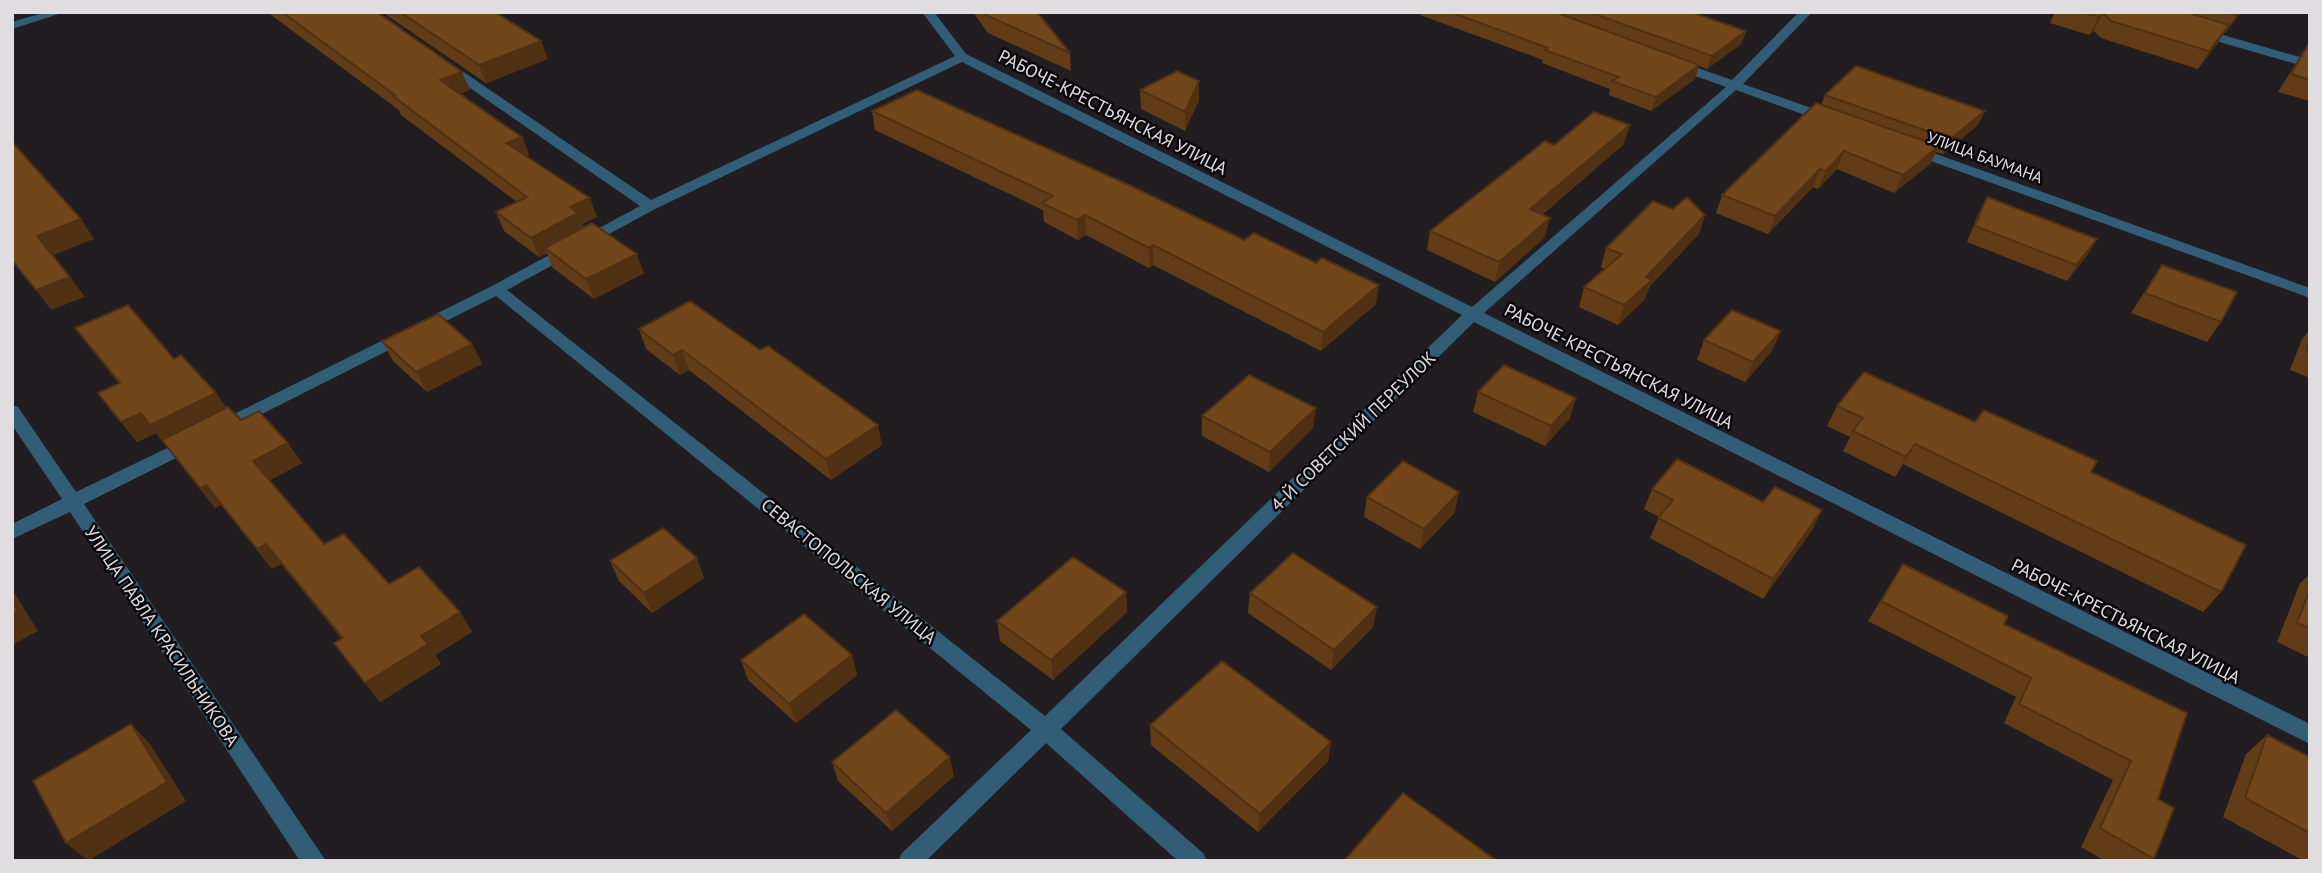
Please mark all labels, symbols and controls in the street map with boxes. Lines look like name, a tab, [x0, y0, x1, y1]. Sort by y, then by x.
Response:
street label: РАБОЧЕ-КРЕСТЬЯНСКАЯ УЛИЦА	[995, 44, 1232, 180]
street label: УЛИЦА БАУМАНА	[1924, 127, 2046, 187]
street label: РАБОЧЕ-КРЕСТЬЯНСКАЯ УЛИЦА	[1501, 298, 1738, 434]
street label: 4-Й СОВЕТСКИЙ ПЕРЕУЛОК	[1266, 346, 1440, 516]
street label: СЕВАСТОПОЛЬСКАЯ УЛИЦА	[757, 493, 942, 649]
street label: УЛИЦА ПАВЛА КРАСИЛЬНИКОВА	[80, 522, 245, 751]
street label: РАБОЧЕ-КРЕСТЬЯНСКАЯ УЛИЦА	[2008, 553, 2245, 689]

